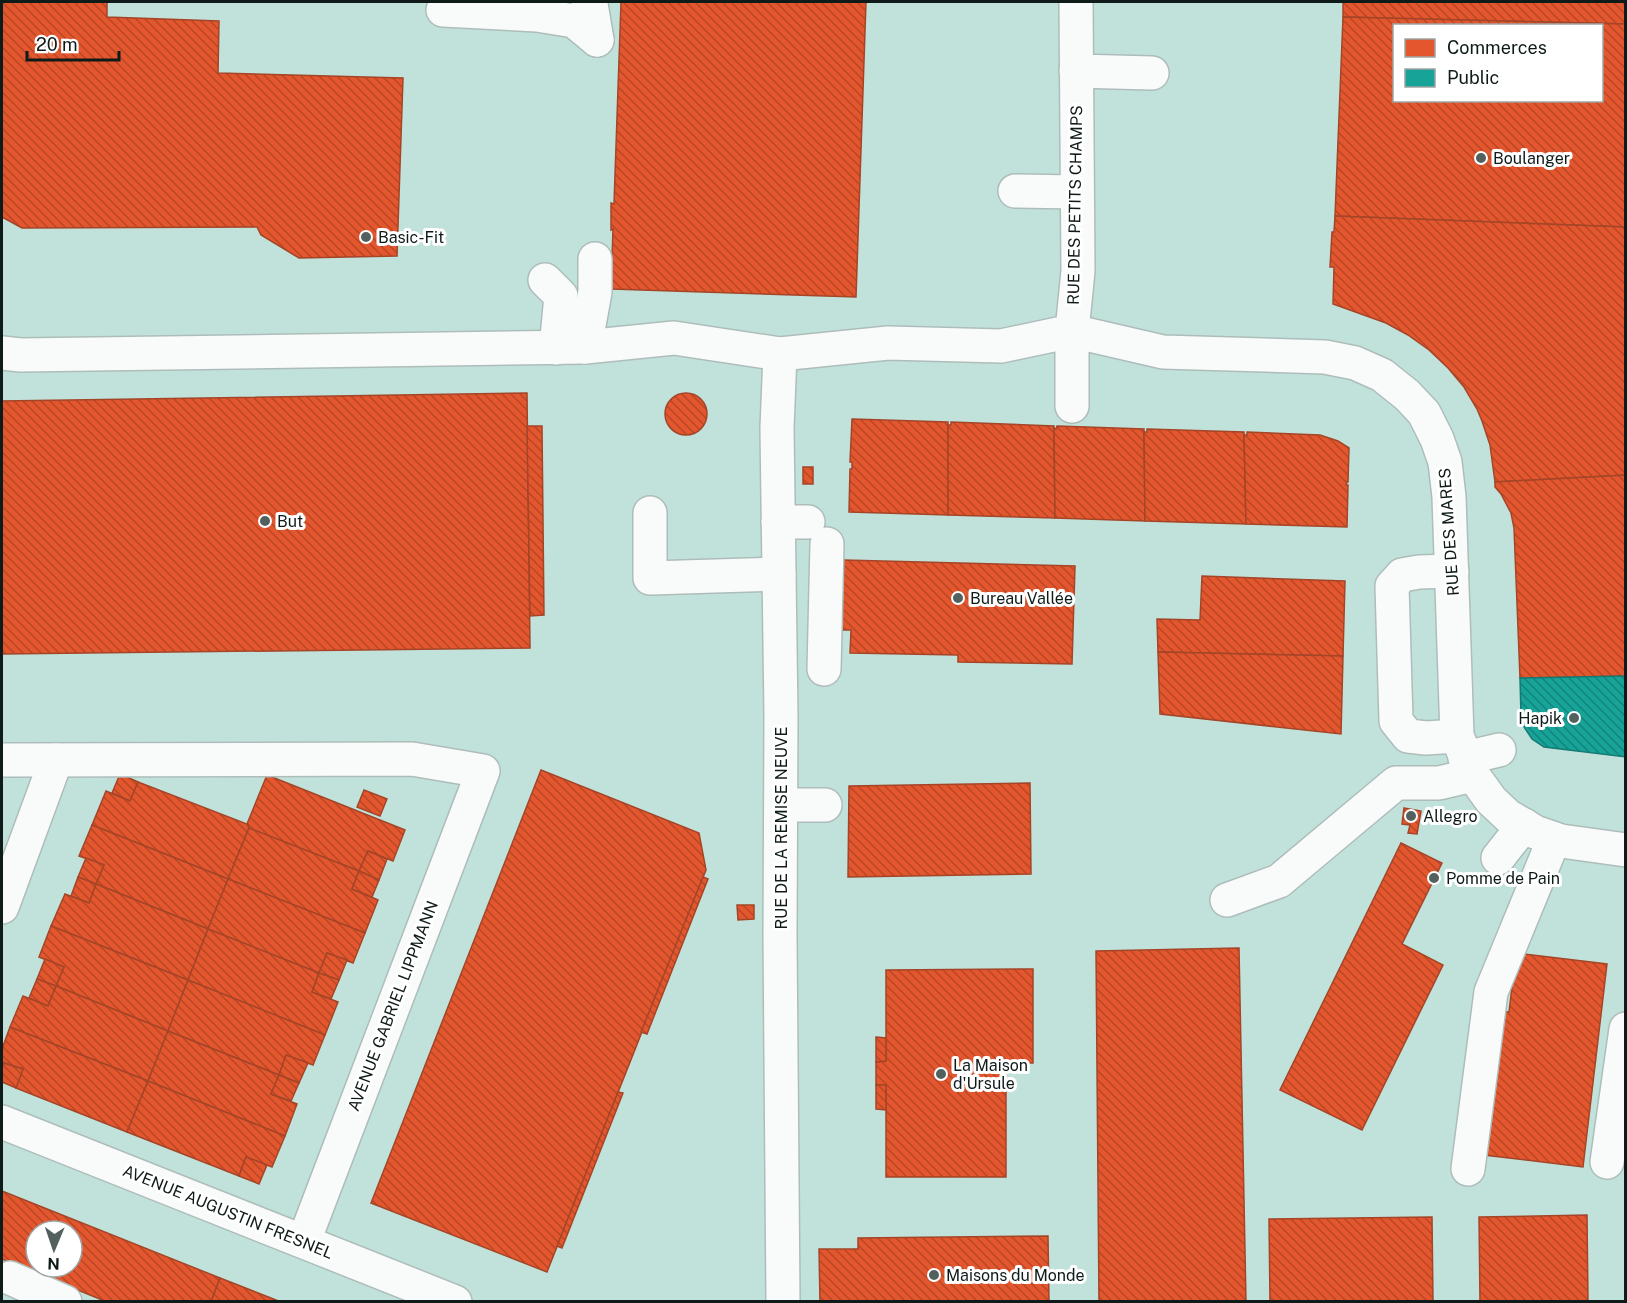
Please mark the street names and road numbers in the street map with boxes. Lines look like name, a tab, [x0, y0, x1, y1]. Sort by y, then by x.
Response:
street label: RUE DES PETITS CHAMPS	[1064, 105, 1086, 305]
street label: RUE DES MARES	[1435, 467, 1463, 597]
street label: RUE DE LA REMISE NEUVE	[772, 726, 791, 930]
street label: AVENUE GABRIEL LIPPMANN	[344, 898, 442, 1114]
street label: AVENUE AUGUSTIN FRESNEL	[120, 1161, 336, 1263]

